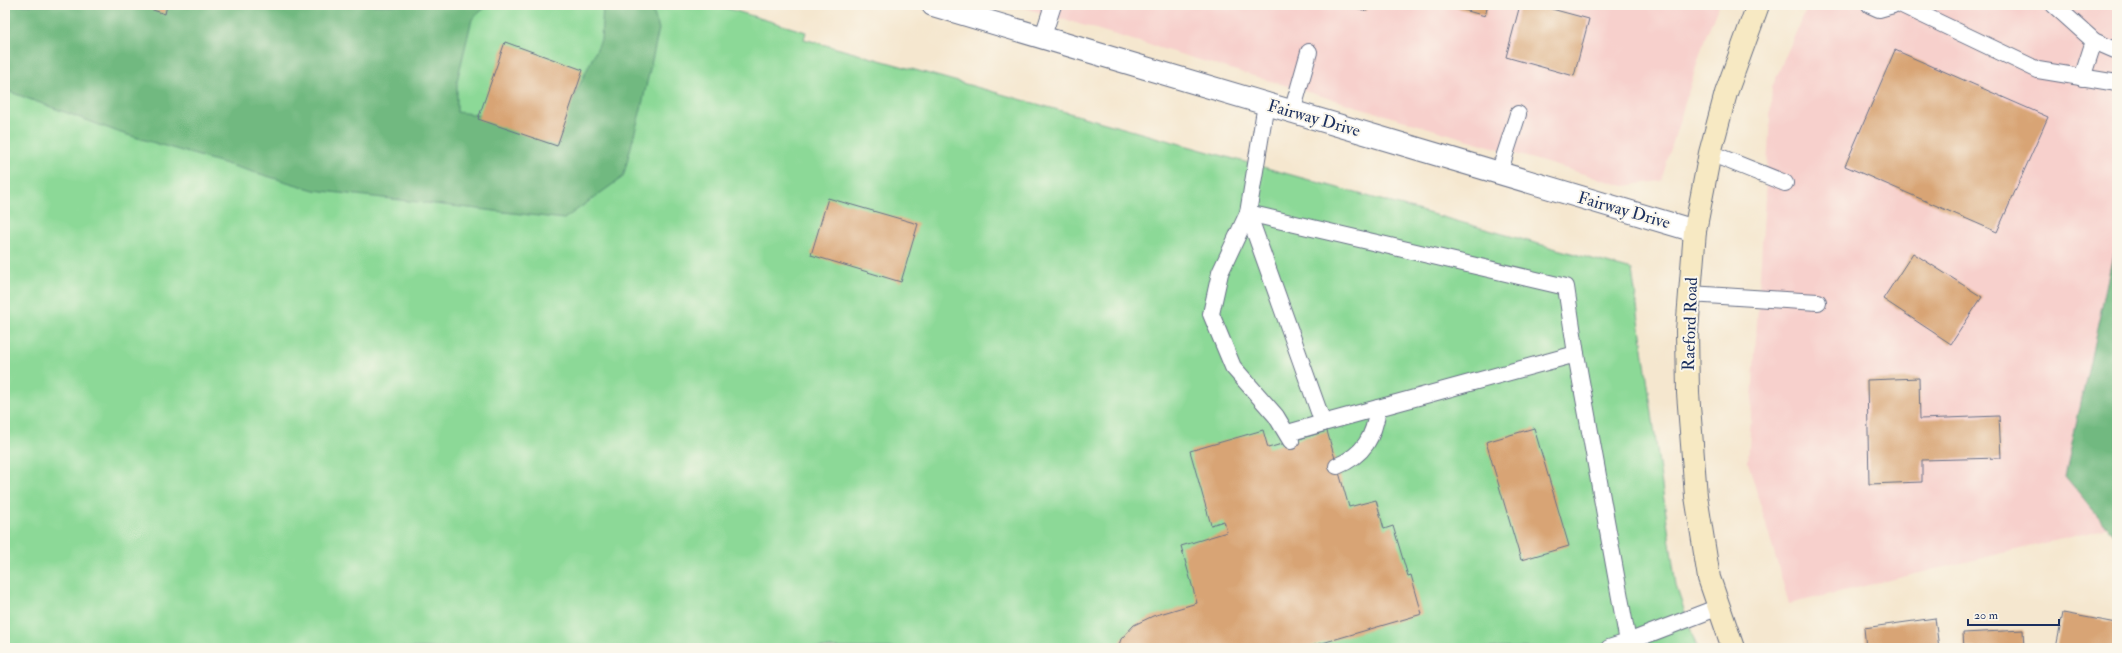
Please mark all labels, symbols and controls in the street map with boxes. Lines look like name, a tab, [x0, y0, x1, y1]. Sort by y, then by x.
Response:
street label: Fairway Drive	[1265, 95, 1363, 142]
street label: Fairway Drive	[1575, 187, 1673, 234]
street label: Raeford Road	[1678, 276, 1702, 371]
scale bar	[1968, 601, 2059, 627]
text: 20 m	[1974, 608, 1999, 623]

